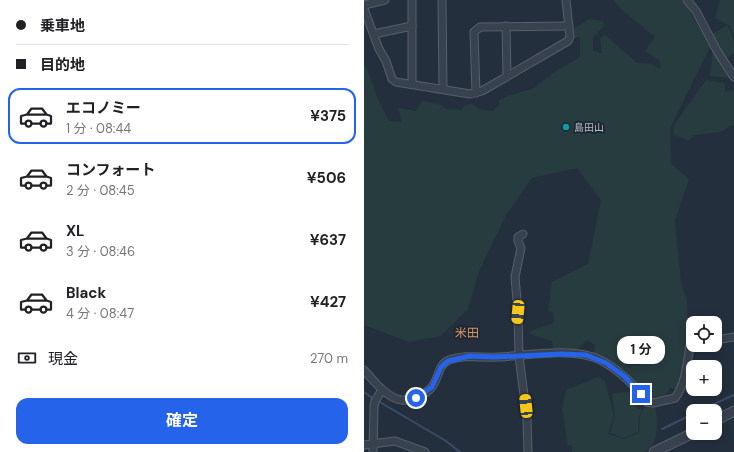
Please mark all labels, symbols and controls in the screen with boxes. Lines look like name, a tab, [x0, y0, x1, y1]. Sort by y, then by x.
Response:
text: 乗車地	[40, 16, 85, 36]
text: 目的地	[40, 55, 85, 75]
icon: car	[18, 98, 54, 134]
text: エコノミー	[66, 98, 141, 118]
text: ¥375	[310, 106, 346, 126]
text: 1 分 · 08:44	[66, 120, 131, 137]
place label: 島田山	[574, 121, 604, 134]
marker: 島田山	[561, 122, 571, 132]
icon: car	[18, 160, 54, 196]
text: コンフォート	[66, 160, 156, 180]
text: ¥506	[307, 168, 346, 188]
text: 2 分 · 08:45	[66, 182, 135, 199]
text: XL	[66, 221, 84, 241]
icon: car	[18, 222, 54, 258]
text: ¥637	[310, 230, 346, 250]
text: 3 分 · 08:46	[66, 243, 135, 260]
text: Black	[66, 283, 106, 303]
icon: car	[18, 284, 54, 320]
text: ¥427	[310, 292, 346, 312]
car	[511, 300, 525, 324]
text: 4 分 · 08:47	[66, 305, 134, 322]
map controls	[686, 316, 722, 440]
button: locate	[686, 316, 722, 352]
district label: 米田	[455, 325, 479, 341]
callout: 1 分	[617, 336, 665, 364]
text: 1 分	[631, 341, 651, 358]
icon: cash	[16, 347, 38, 369]
text: 現金	[48, 349, 78, 369]
text: 270 m	[310, 350, 348, 367]
button: +	[686, 360, 722, 396]
route end	[632, 385, 650, 403]
route start	[407, 389, 425, 407]
car	[519, 393, 533, 419]
button: 確定	[16, 398, 348, 444]
button: −	[686, 404, 722, 440]

